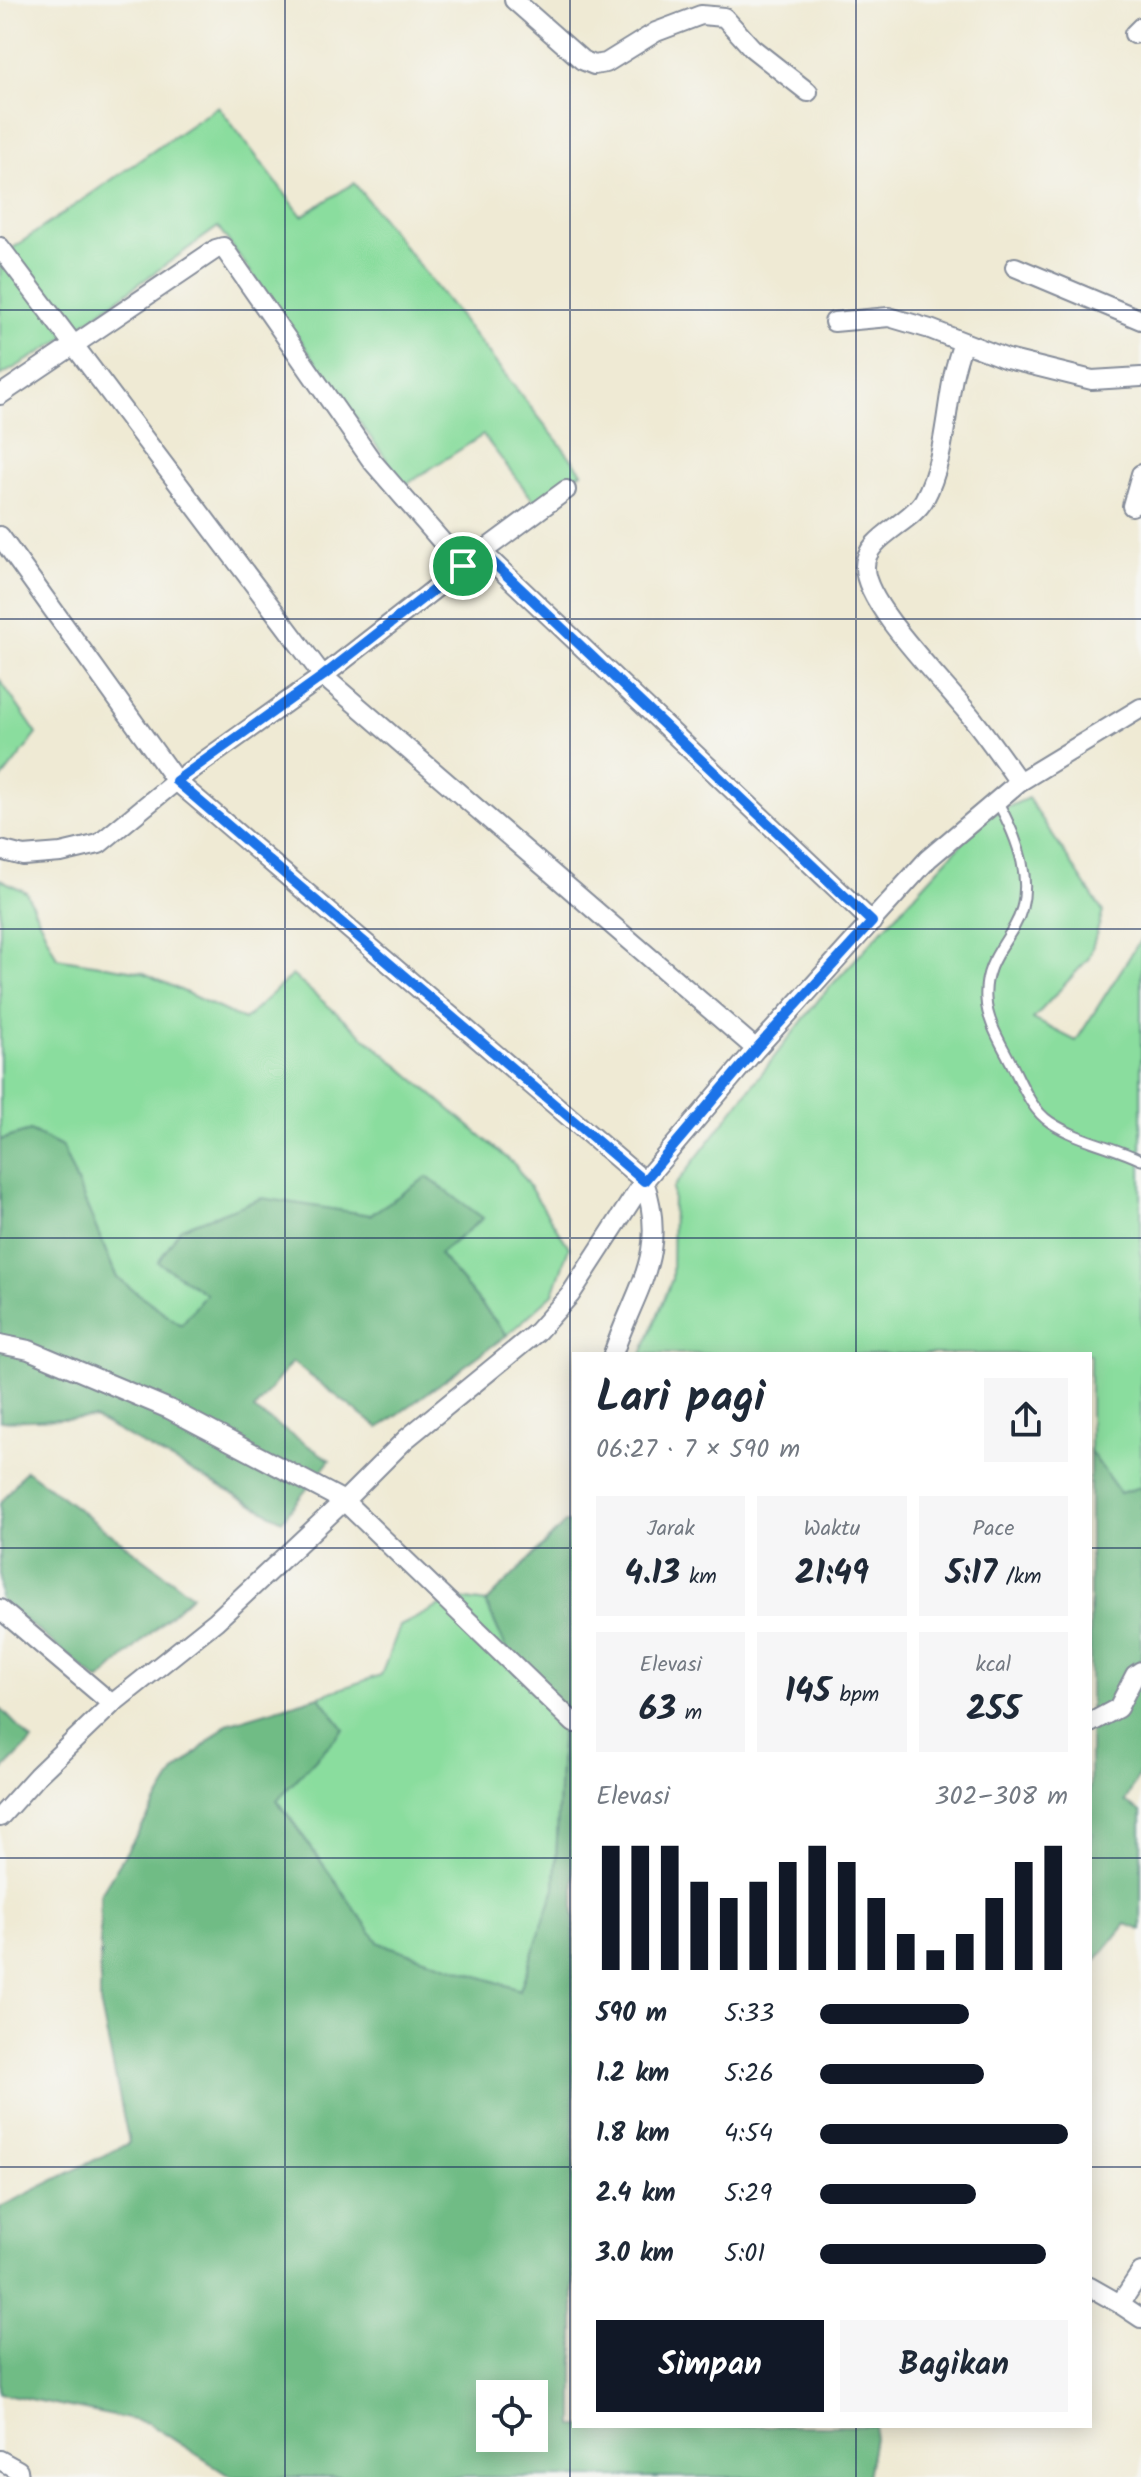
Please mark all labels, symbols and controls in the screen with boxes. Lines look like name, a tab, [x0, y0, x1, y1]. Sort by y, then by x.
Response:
pin	[429, 532, 497, 600]
icon: arrive	[441, 544, 485, 588]
text: Lari pagi	[596, 1364, 766, 1434]
button: share	[984, 1378, 1068, 1462]
text: 06:27 · 7 × 590 m	[596, 1429, 800, 1471]
text: Jarak	[646, 1512, 695, 1547]
text: Waktu	[804, 1512, 860, 1547]
text: Pace	[972, 1512, 1014, 1547]
text: 4.13	[625, 1547, 680, 1601]
text: 21:49	[795, 1547, 869, 1601]
text: 5:17	[945, 1547, 997, 1601]
text: km	[680, 1560, 717, 1595]
text: /km	[997, 1560, 1041, 1595]
text: Elevasi	[639, 1648, 702, 1683]
text: kcal	[975, 1648, 1011, 1683]
text: 145	[785, 1665, 831, 1719]
text: bpm	[831, 1678, 879, 1713]
text: 63	[639, 1683, 676, 1737]
text: 255	[966, 1683, 1020, 1737]
text: m	[676, 1696, 702, 1731]
text: Elevasi	[596, 1776, 670, 1818]
text: 302–308 m	[935, 1776, 1068, 1818]
text: 590 m	[596, 1993, 667, 2035]
text: 5:33	[724, 1993, 774, 2035]
text: 1.2 km	[596, 2053, 669, 2095]
text: 5:26	[724, 2053, 774, 2095]
text: 1.8 km	[596, 2113, 669, 2155]
text: 4:54	[724, 2113, 773, 2155]
text: 2.4 km	[596, 2173, 676, 2215]
text: 5:29	[724, 2173, 772, 2215]
text: 3.0 km	[596, 2233, 674, 2275]
text: 5:01	[724, 2233, 766, 2275]
button: Simpan	[596, 2320, 824, 2412]
button: Bagikan	[840, 2320, 1068, 2412]
map controls	[476, 2380, 548, 2452]
button: locate	[476, 2380, 548, 2452]

